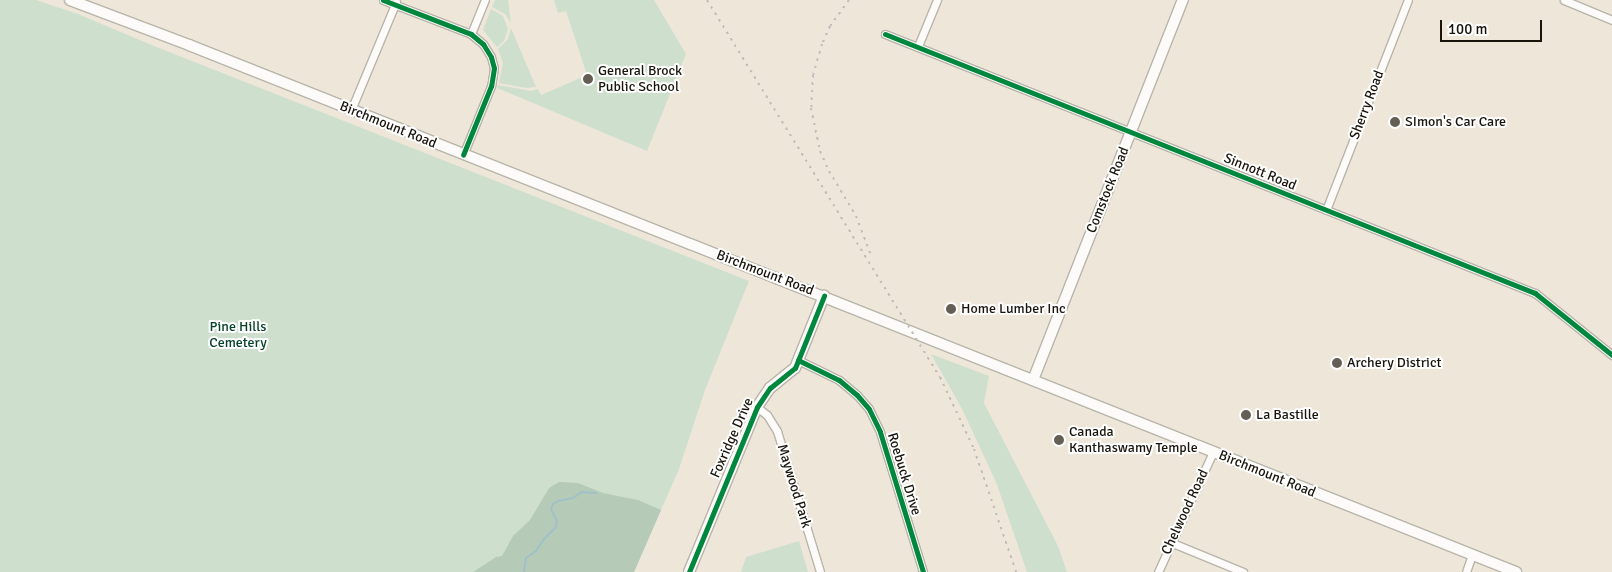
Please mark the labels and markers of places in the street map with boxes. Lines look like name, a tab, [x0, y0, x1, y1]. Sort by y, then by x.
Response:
place label: General Brock Public School	[598, 63, 682, 95]
marker: General Brock Public School	[582, 73, 594, 85]
place label: SImon's Car Care	[1405, 114, 1506, 130]
marker: SImon's Car Care	[1389, 116, 1401, 128]
place label: Home Lumber Inc	[961, 301, 1066, 317]
marker: Home Lumber Inc	[945, 303, 957, 315]
place label: Archery District	[1347, 355, 1441, 371]
marker: Archery District	[1331, 357, 1343, 369]
place label: La Bastille	[1256, 407, 1319, 423]
marker: La Bastille	[1240, 409, 1252, 421]
place label: Canada Kanthaswamy Temple	[1069, 424, 1198, 457]
marker: Canada Kanthaswamy Temple	[1053, 434, 1065, 446]

